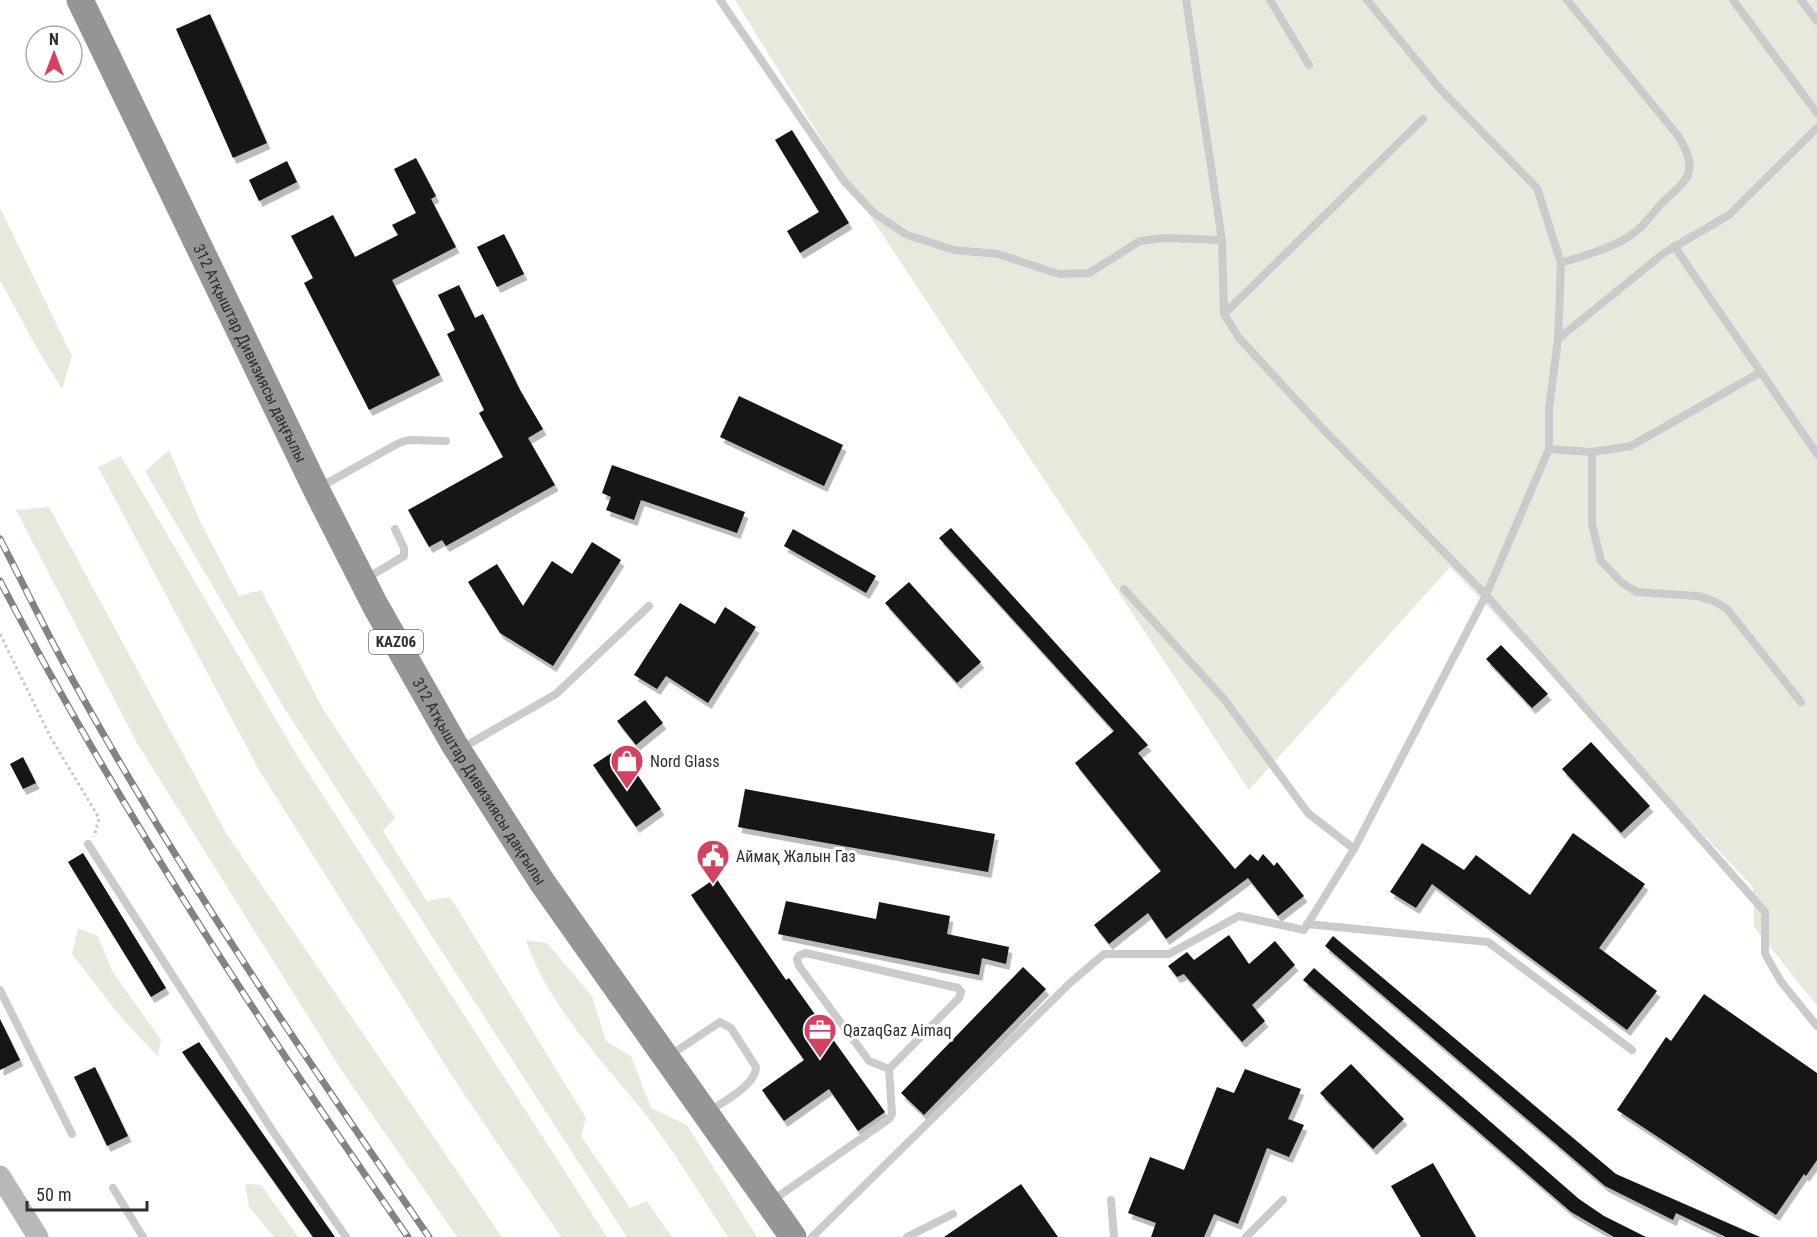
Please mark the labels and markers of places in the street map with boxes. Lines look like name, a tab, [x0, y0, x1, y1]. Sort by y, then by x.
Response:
shop icon: Nord Glass	[609, 743, 645, 790]
place label: Nord Glass	[650, 752, 720, 771]
public building icon: Аймақ Жалын Газ	[695, 838, 731, 885]
place label: Аймақ Жалын Газ	[736, 847, 856, 866]
office icon: QazaqGaz Aimaq	[802, 1012, 838, 1059]
place label: QazaqGaz Aimaq	[843, 1021, 951, 1040]

